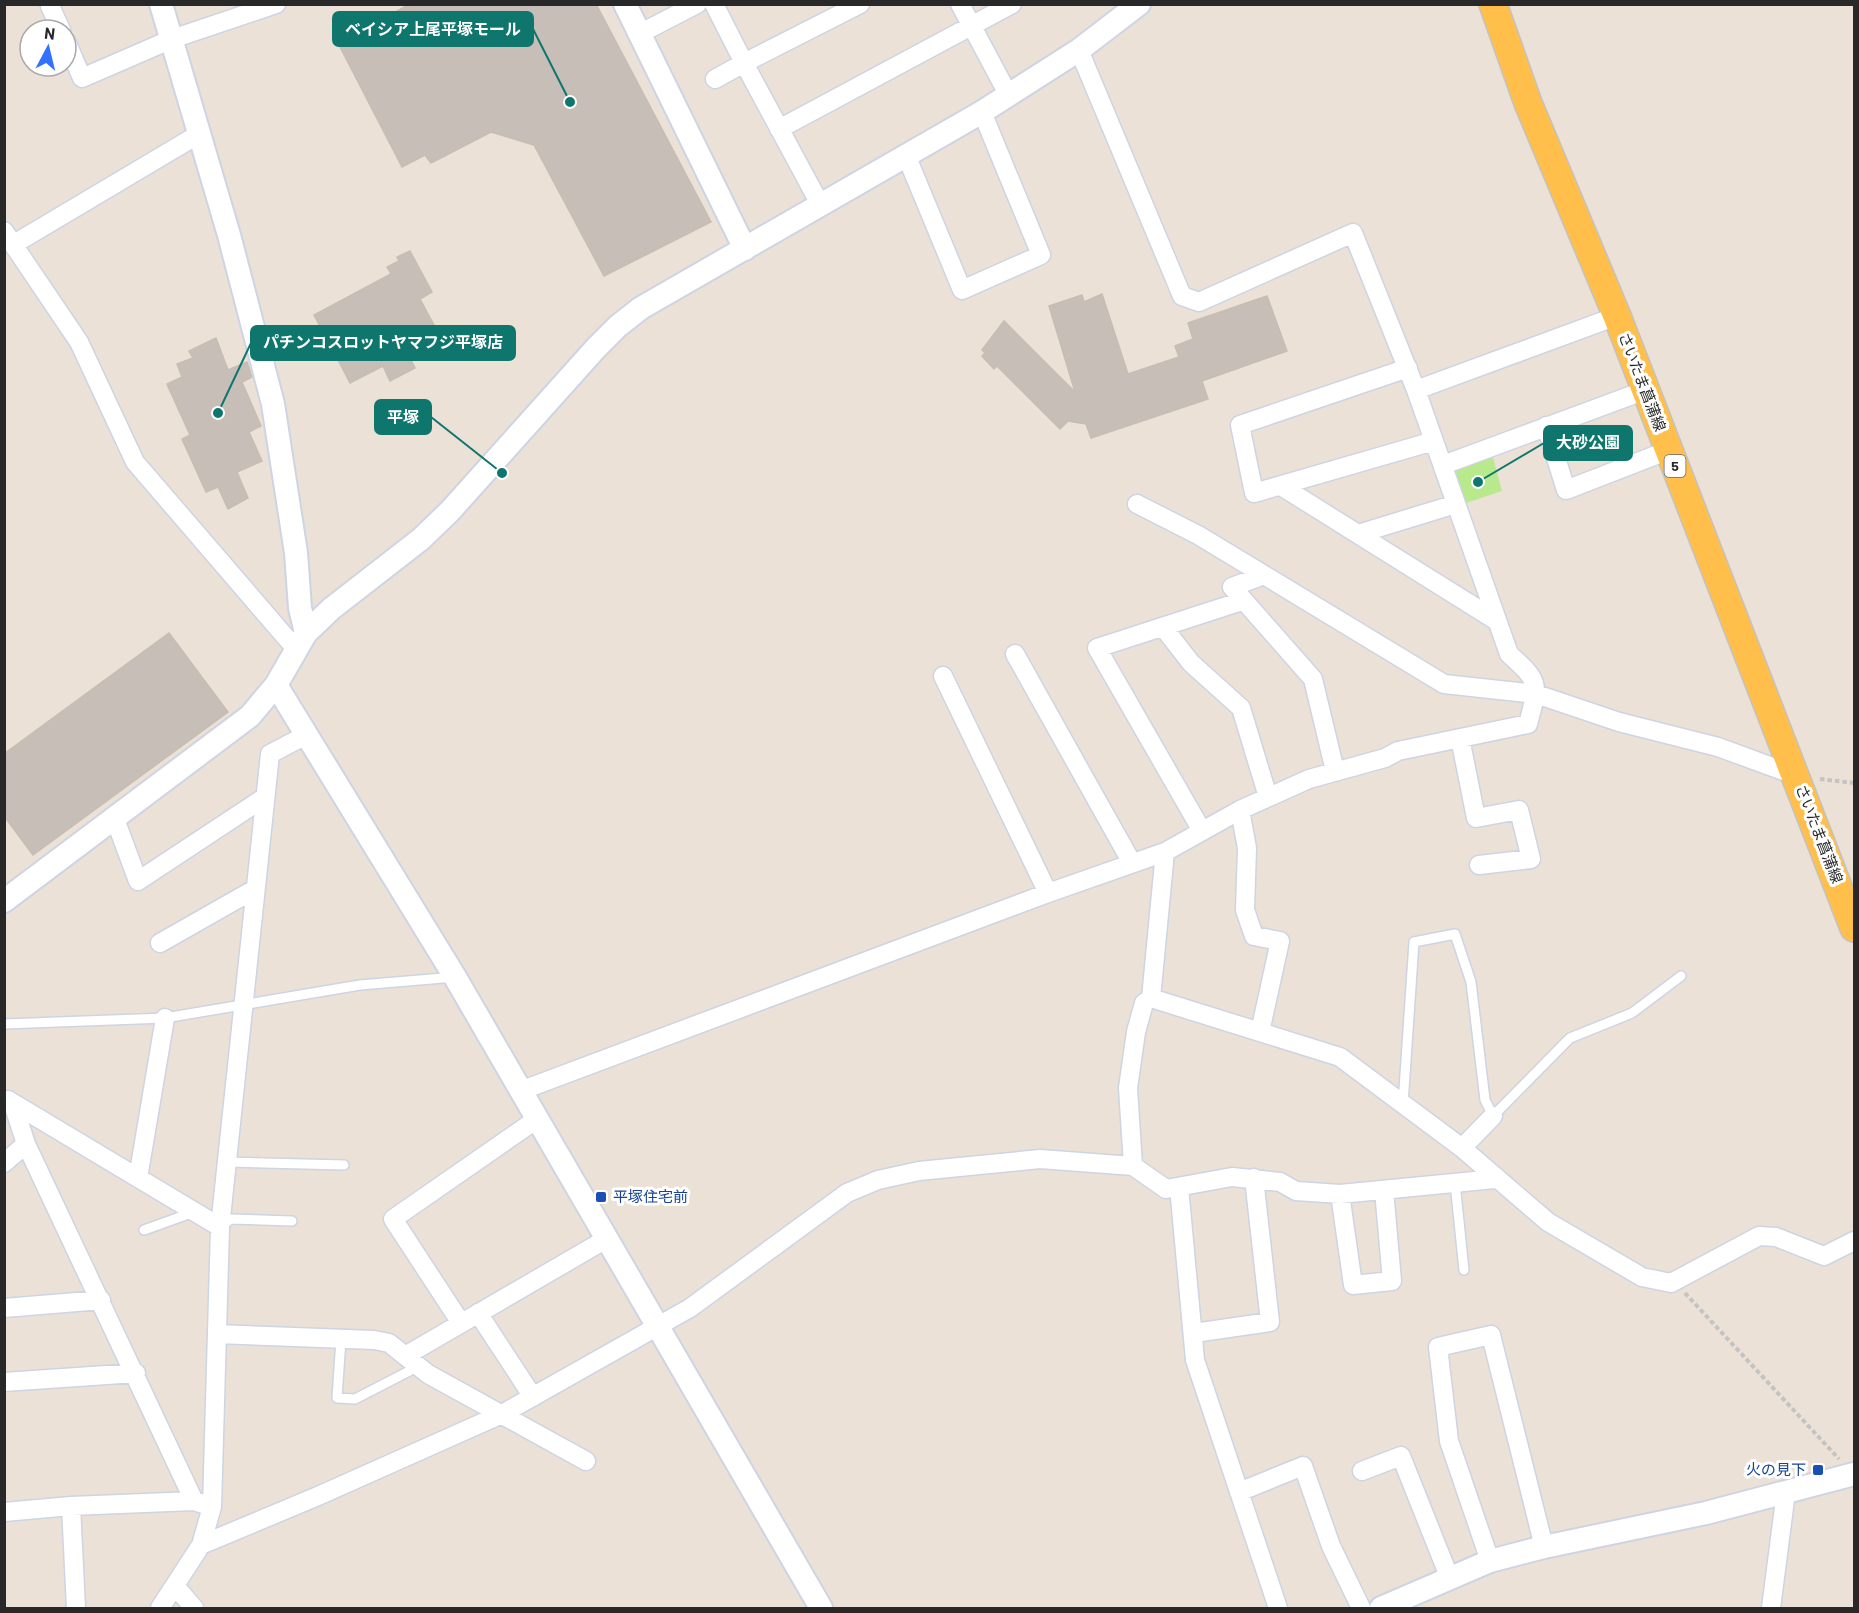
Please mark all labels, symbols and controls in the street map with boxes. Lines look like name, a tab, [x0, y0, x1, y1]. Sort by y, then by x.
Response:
callout: ベイシア上尾平塚モール	[333, 12, 533, 46]
north arrow	[18, 18, 78, 78]
text: ベイシア上尾平塚モール	[345, 19, 521, 38]
text: N	[43, 23, 56, 43]
callout: パチンコスロットヤマフジ平塚店	[251, 326, 515, 360]
street label: さいたま菖蒲線	[1616, 330, 1670, 434]
text: パチンコスロットヤマフジ平塚店	[263, 332, 503, 351]
callout: 平塚	[375, 400, 431, 434]
text: 平塚	[387, 407, 419, 426]
callout: 大砂公園	[1544, 426, 1632, 460]
text: 大砂公園	[1556, 432, 1620, 451]
road number: 5	[1664, 455, 1686, 477]
street label: さいたま菖蒲線	[1793, 782, 1847, 886]
place label: 平塚住宅前	[613, 1187, 688, 1205]
marker: 平塚住宅前	[594, 1190, 608, 1204]
place label: 火の見下	[1746, 1460, 1806, 1478]
marker: 火の見下	[1811, 1463, 1825, 1477]

